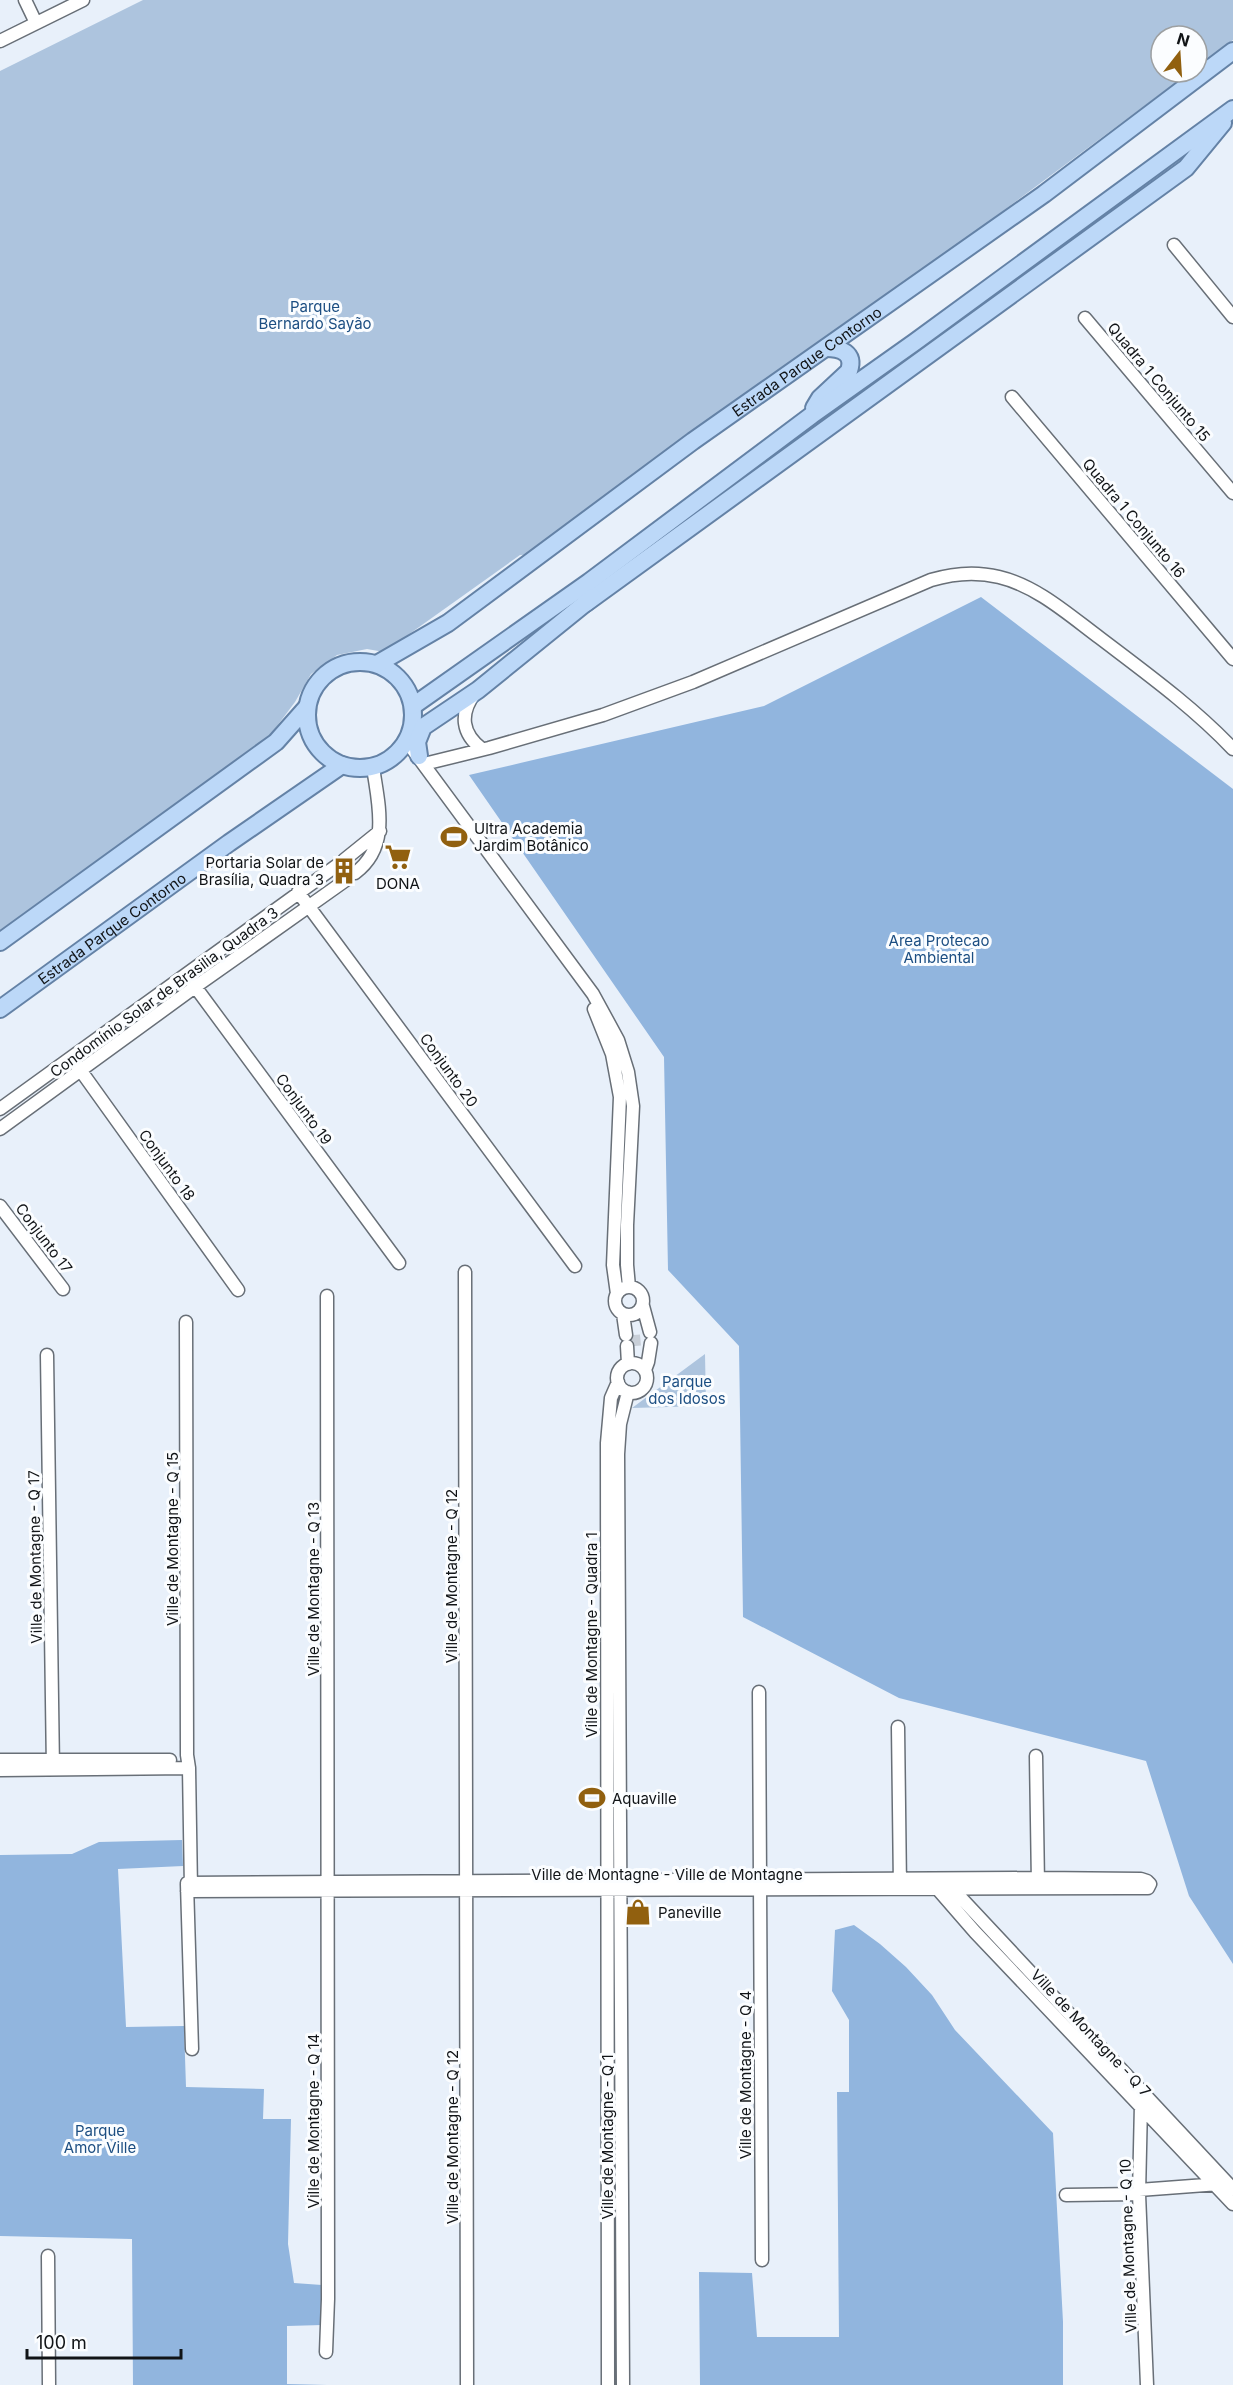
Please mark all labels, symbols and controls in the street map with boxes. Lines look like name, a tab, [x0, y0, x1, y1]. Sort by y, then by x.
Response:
north arrow	[1149, 24, 1209, 84]
text: N	[1175, 28, 1192, 51]
park label: Parque Bernardo Sayão	[258, 297, 372, 333]
street label: Estrada Parque Contorno	[728, 302, 885, 420]
street label: Quadra 1 Conjunto 15	[1104, 318, 1214, 446]
street label: Quadra 1 Conjunto 16	[1078, 454, 1190, 582]
place label: Ultra Academia Jardim Botânico	[474, 819, 589, 855]
sports icon: Ultra Academia Jardim Botânico	[439, 822, 469, 852]
supermarket icon: DONA	[383, 842, 413, 872]
place label: Portaria Solar de Brasília, Quadra 3	[199, 853, 324, 889]
building icon: Portaria Solar de Brasília, Quadra 3	[329, 856, 359, 886]
street label: Estrada Parque Contorno	[34, 868, 190, 988]
place label: DONA	[376, 874, 420, 893]
street label: Condomínio Solar de Brasilia, Quadra 3	[46, 903, 282, 1081]
park label: Area Protecao Ambiental	[889, 931, 989, 967]
street label: Conjunto 20	[416, 1029, 482, 1111]
street label: Conjunto 19	[272, 1070, 336, 1148]
street label: Conjunto 18	[135, 1126, 199, 1204]
street label: Conjunto 17	[12, 1199, 76, 1277]
park label: Parque dos Idosos	[648, 1372, 726, 1408]
street label: Ville de Montagne - Q 15	[163, 1452, 182, 1626]
street label: Ville de Montagne - Q 17	[24, 1470, 46, 1644]
street label: Ville de Montagne - Q 12	[442, 1489, 461, 1663]
street label: Ville de Montagne - Q 13	[304, 1502, 323, 1676]
street label: Ville de Montagne - Quadra 1	[582, 1532, 601, 1738]
sports icon: Aquaville	[577, 1783, 607, 1813]
place label: Aquaville	[612, 1789, 677, 1808]
street label: Ville de Montagne - Ville de Montagne	[531, 1865, 803, 1884]
shop icon: Paneville	[623, 1897, 653, 1927]
place label: Paneville	[658, 1903, 721, 1922]
street label: Ville de Montagne - Q 7	[1027, 1965, 1155, 2101]
street label: Ville de Montagne - Q 4	[736, 1991, 755, 2159]
street label: Ville de Montagne - Q 14	[304, 2034, 323, 2208]
street label: Ville de Montagne - Q 12	[443, 2050, 462, 2224]
street label: Ville de Montagne - Q 1	[598, 2054, 617, 2220]
park label: Parque Amor Ville	[64, 2121, 136, 2157]
street label: Ville de Montagne - Q 10	[1115, 2158, 1141, 2334]
scale bar	[27, 2322, 182, 2360]
text: 100 m	[36, 2332, 87, 2353]

